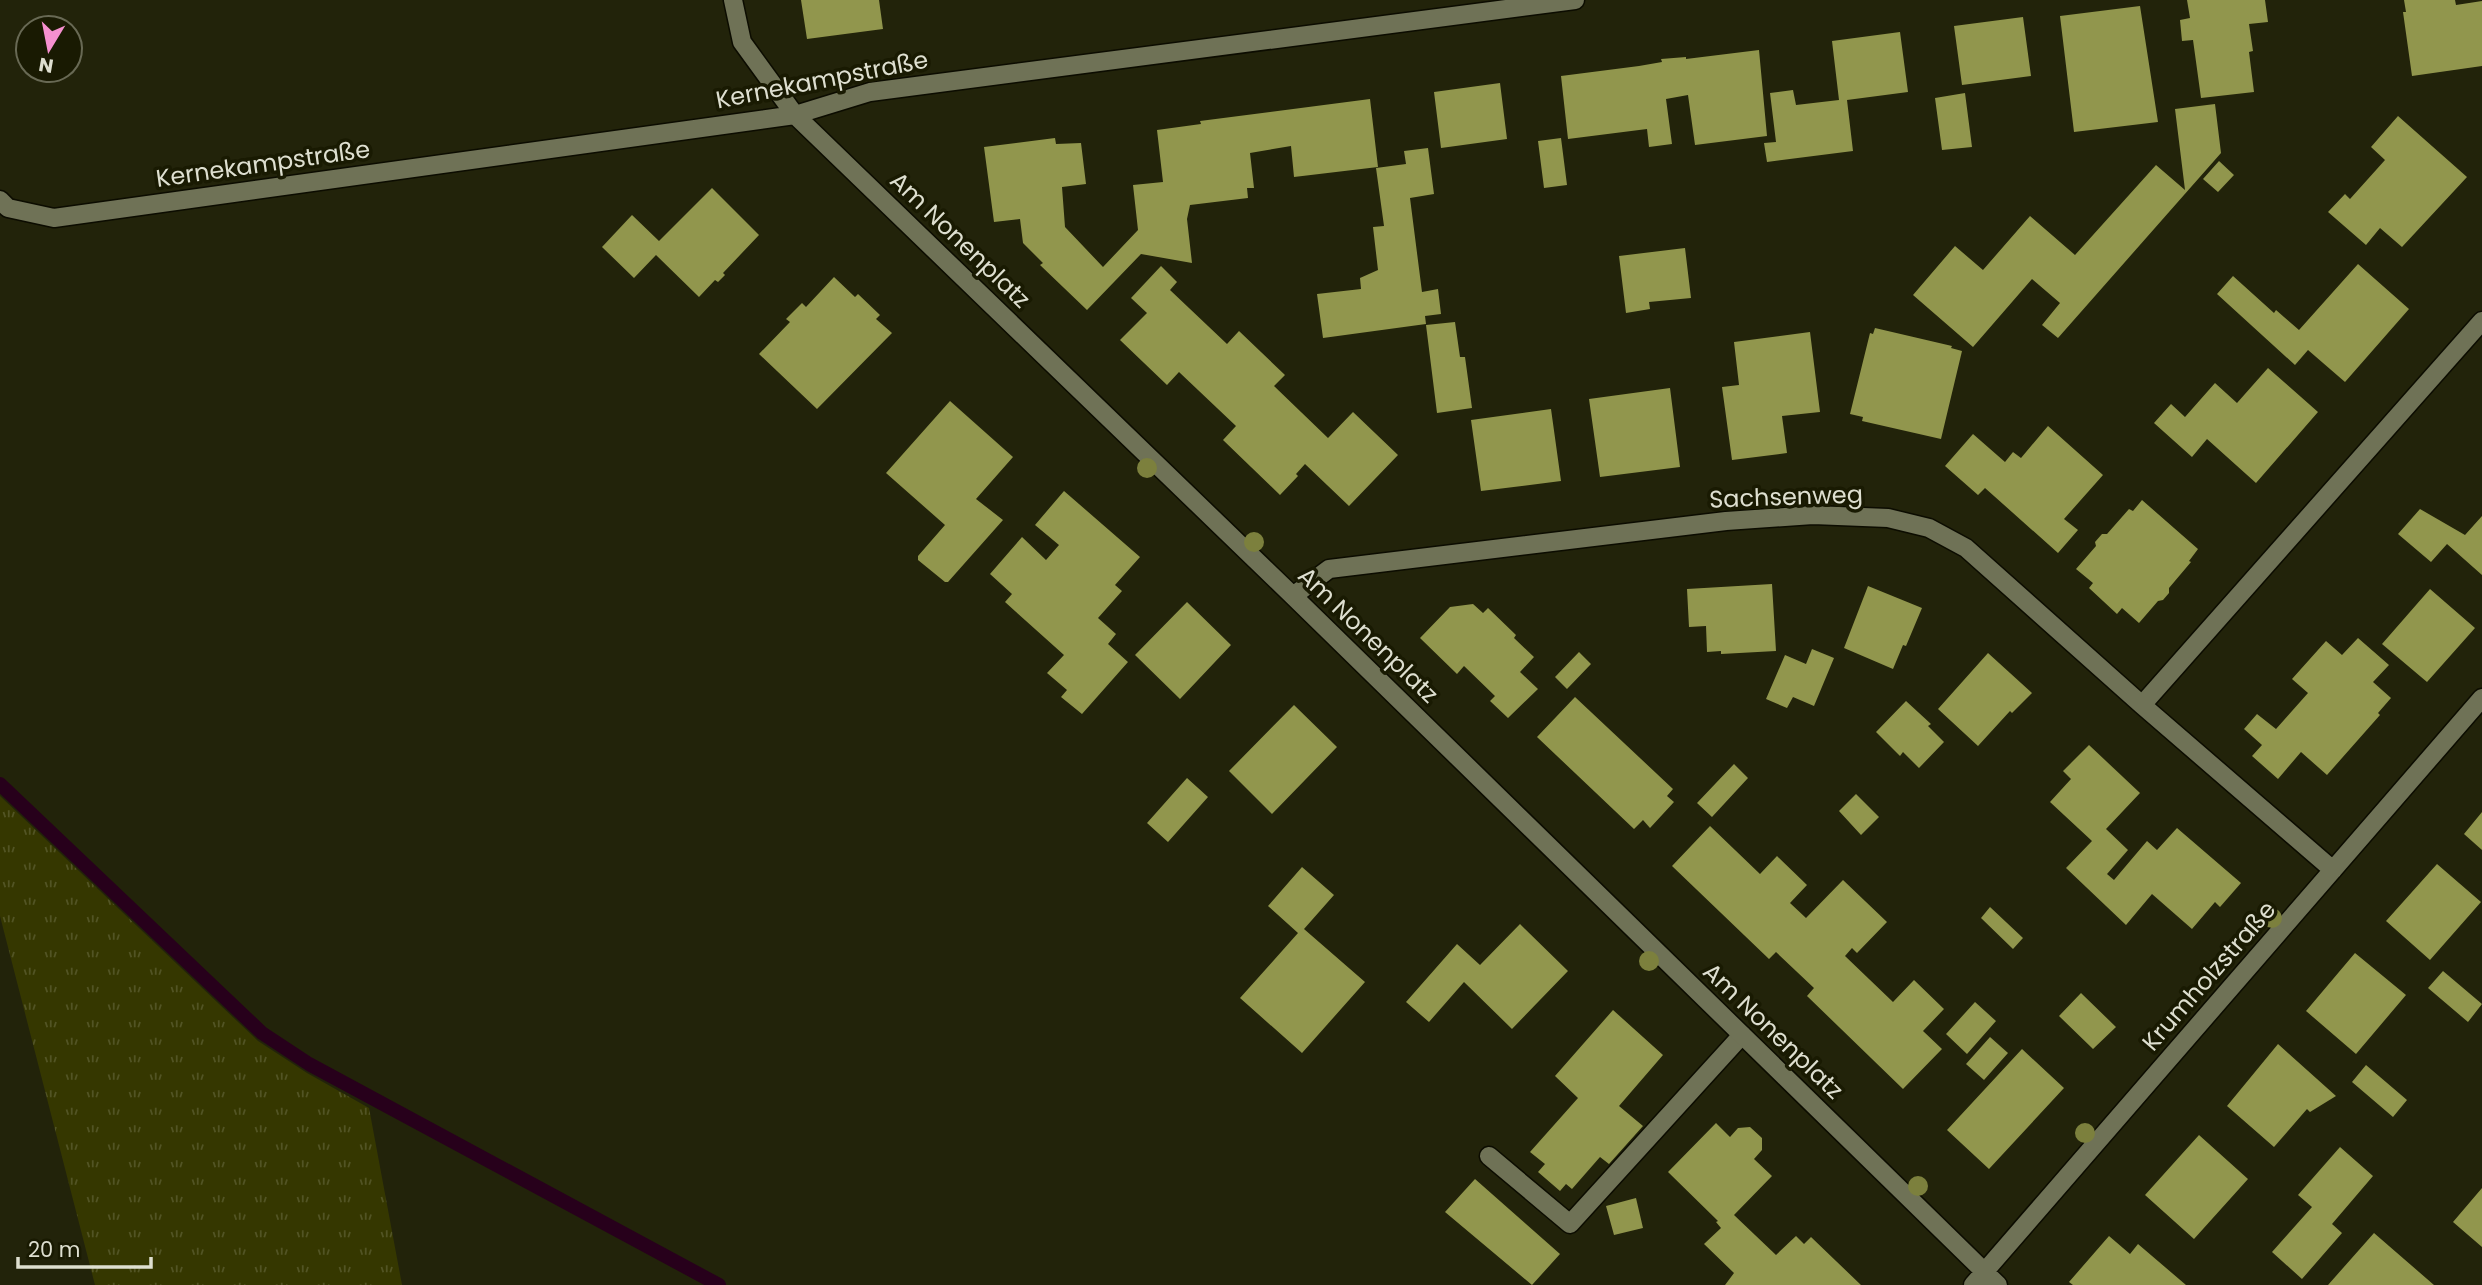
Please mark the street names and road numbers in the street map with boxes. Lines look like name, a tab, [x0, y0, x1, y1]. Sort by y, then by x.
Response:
street label: Kernekampstraße	[713, 43, 931, 116]
street label: Kernekampstraße	[154, 132, 372, 195]
street label: Am Nonenplatz	[883, 164, 1038, 315]
street label: Sachsenweg	[1709, 477, 1863, 516]
street label: Am Nonenplatz	[1291, 559, 1446, 710]
street label: Krumholzstraße	[2134, 894, 2283, 1058]
street label: Am Nonenplatz	[1696, 955, 1851, 1106]

